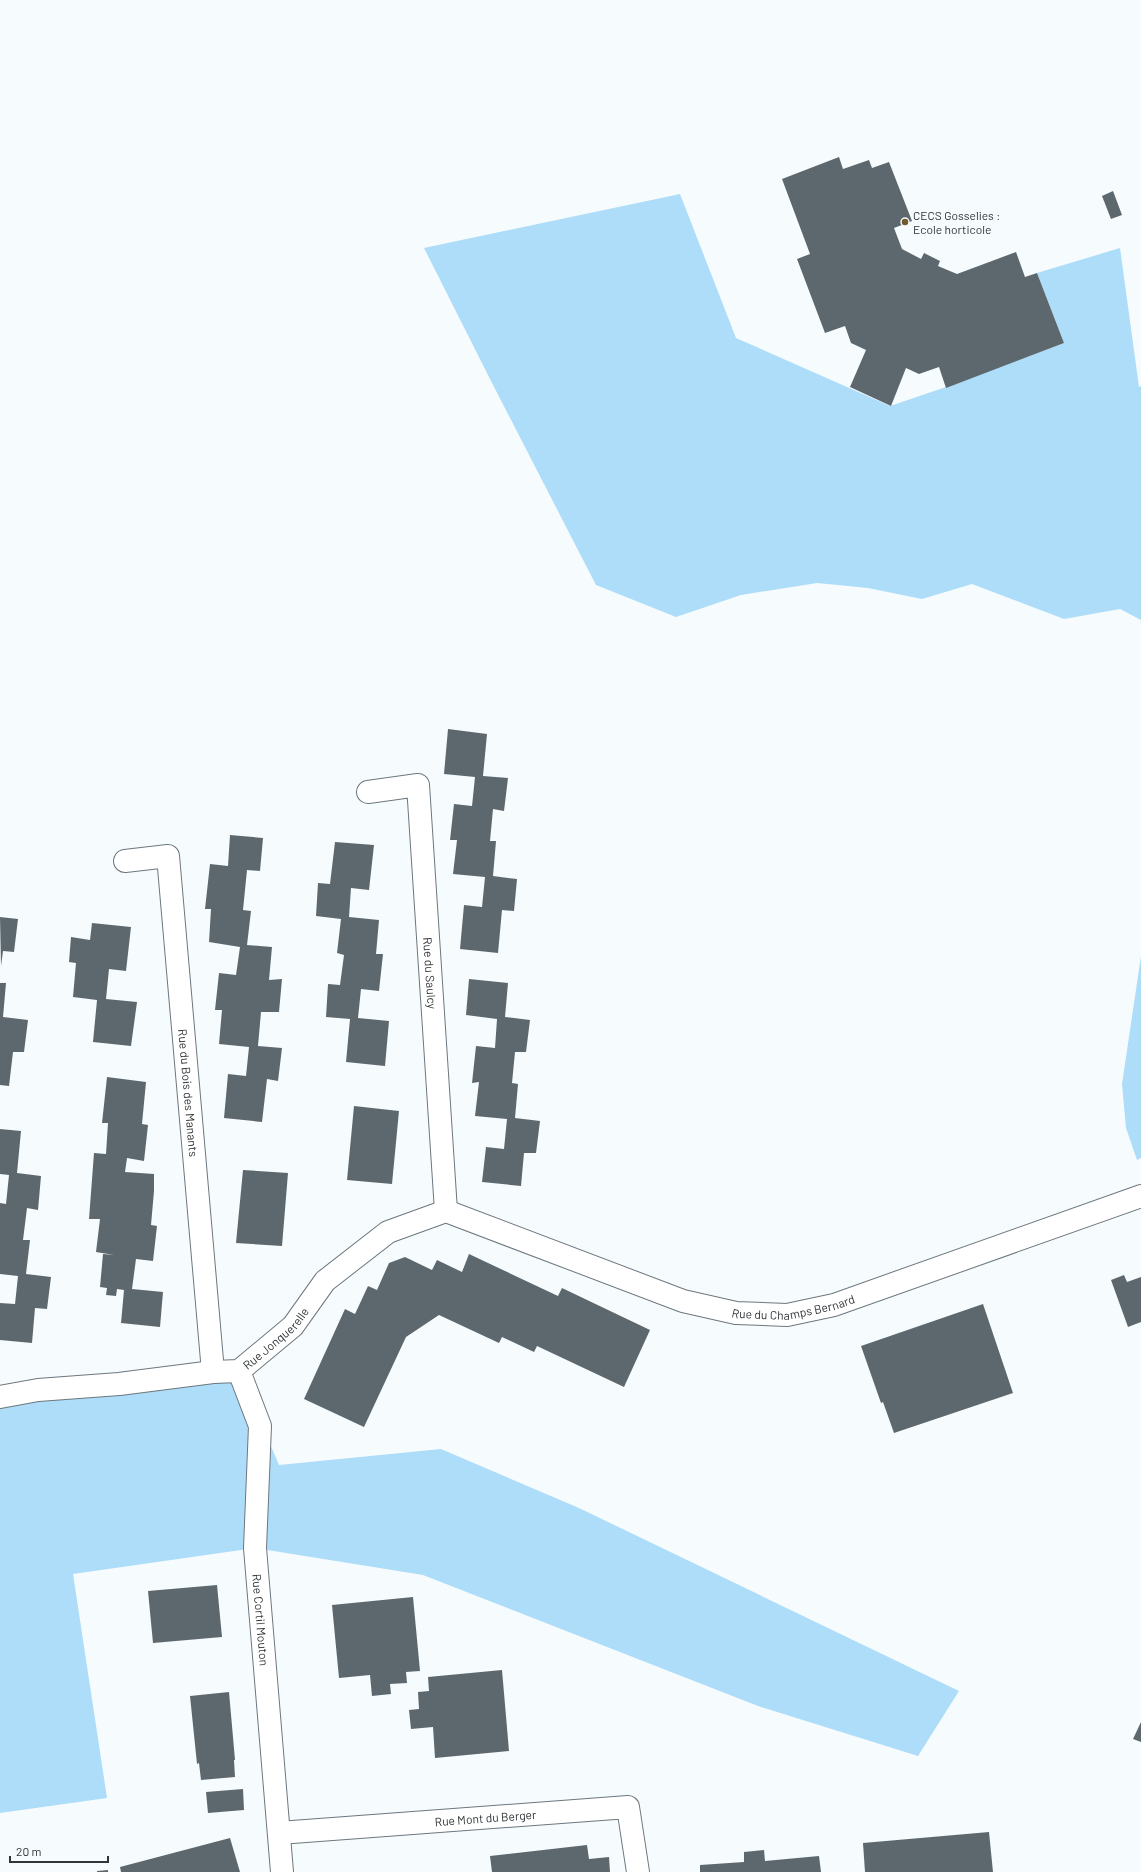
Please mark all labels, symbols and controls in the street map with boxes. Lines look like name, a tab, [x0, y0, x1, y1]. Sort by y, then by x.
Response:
place label: CECS Gosselies : Ecole horticole	[913, 208, 1000, 236]
marker: CECS Gosselies : Ecole horticole	[900, 217, 910, 227]
street label: Rue du Saulcy	[421, 937, 440, 1010]
street label: Rue du Bois des Manants	[176, 1028, 201, 1158]
street label: Rue du Champs Bernard	[730, 1291, 856, 1322]
street label: Rue Jonquerelle	[240, 1304, 311, 1372]
street label: Rue Cortil Mouton	[250, 1573, 272, 1666]
street label: Rue Mont du Berger	[434, 1807, 537, 1828]
scale bar	[10, 1838, 108, 1864]
text: 20 m	[16, 1844, 42, 1858]

